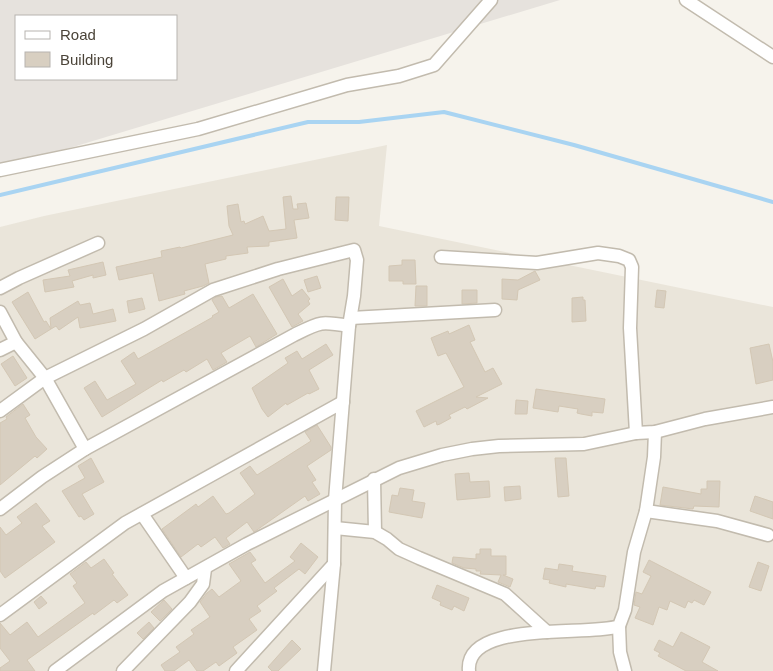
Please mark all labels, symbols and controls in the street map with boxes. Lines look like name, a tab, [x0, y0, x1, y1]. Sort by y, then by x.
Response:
legend	[15, 15, 178, 80]
text: Road	[60, 26, 96, 43]
text: Building	[60, 51, 113, 68]

